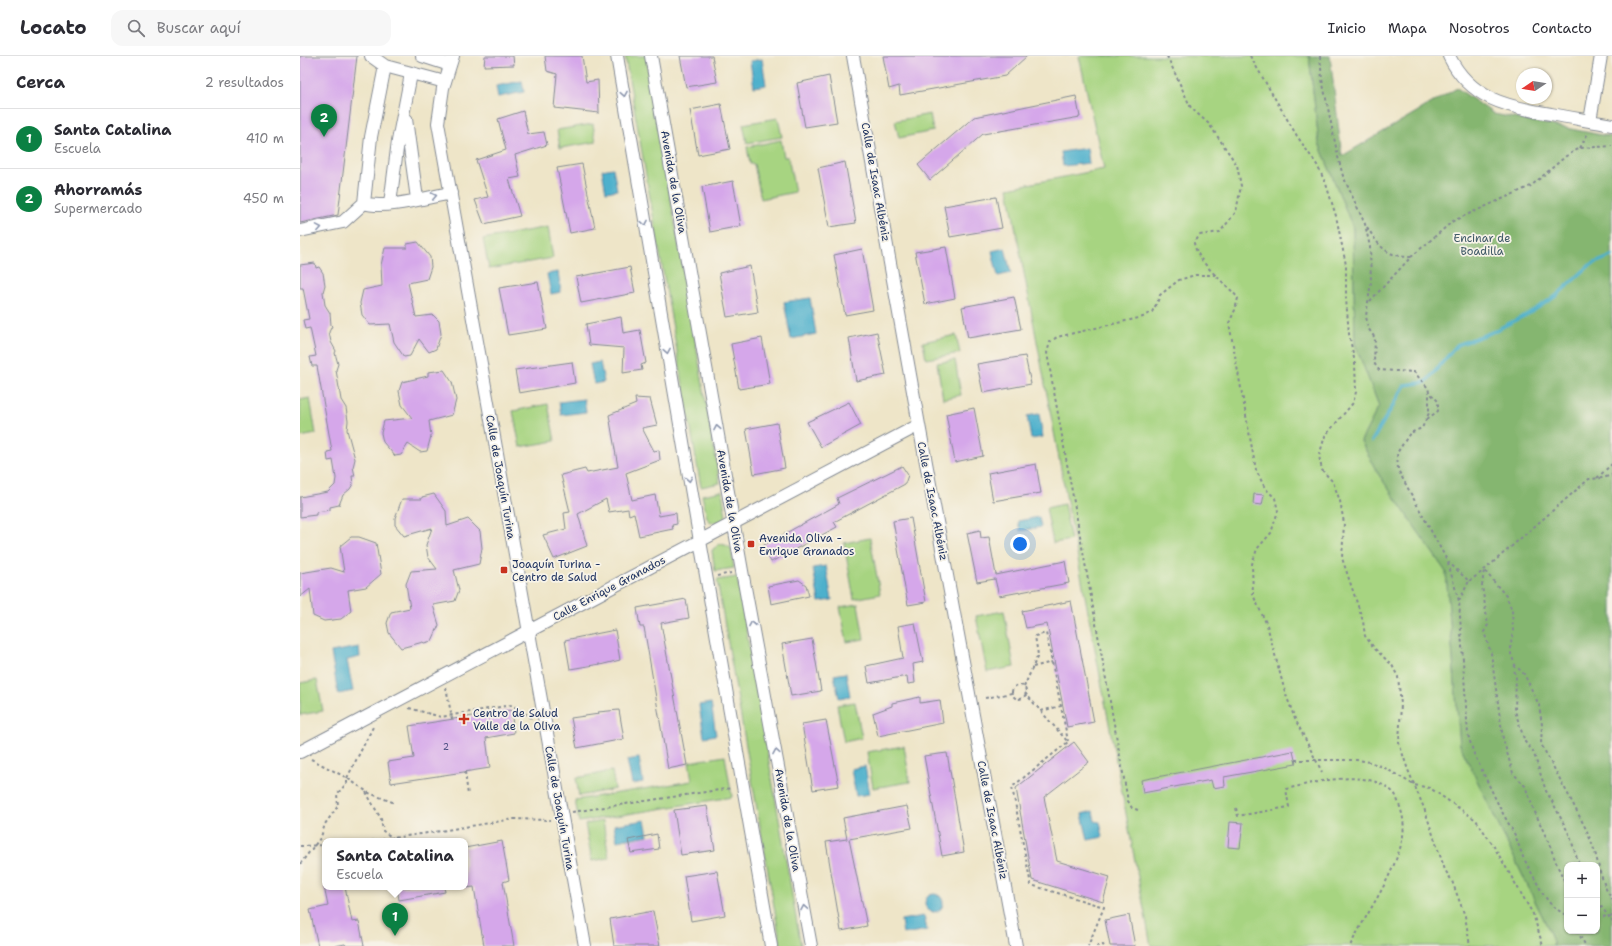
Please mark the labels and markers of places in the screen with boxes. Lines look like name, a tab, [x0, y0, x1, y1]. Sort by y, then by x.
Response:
pin: 2	[311, 104, 337, 137]
place label: Avenida Oliva - Enrique Granados	[759, 531, 855, 559]
marker: Avenida Oliva - Enrique Granados	[746, 539, 756, 549]
place label: Joaquín Turina - Centro de Salud	[512, 557, 600, 585]
marker: Joaquín Turina - Centro de Salud	[499, 565, 509, 575]
place label: Centro de Salud Valle de la Oliva	[473, 706, 560, 734]
marker: Centro de Salud Valle de la Oliva	[458, 713, 470, 725]
pin: 1	[382, 903, 408, 936]

